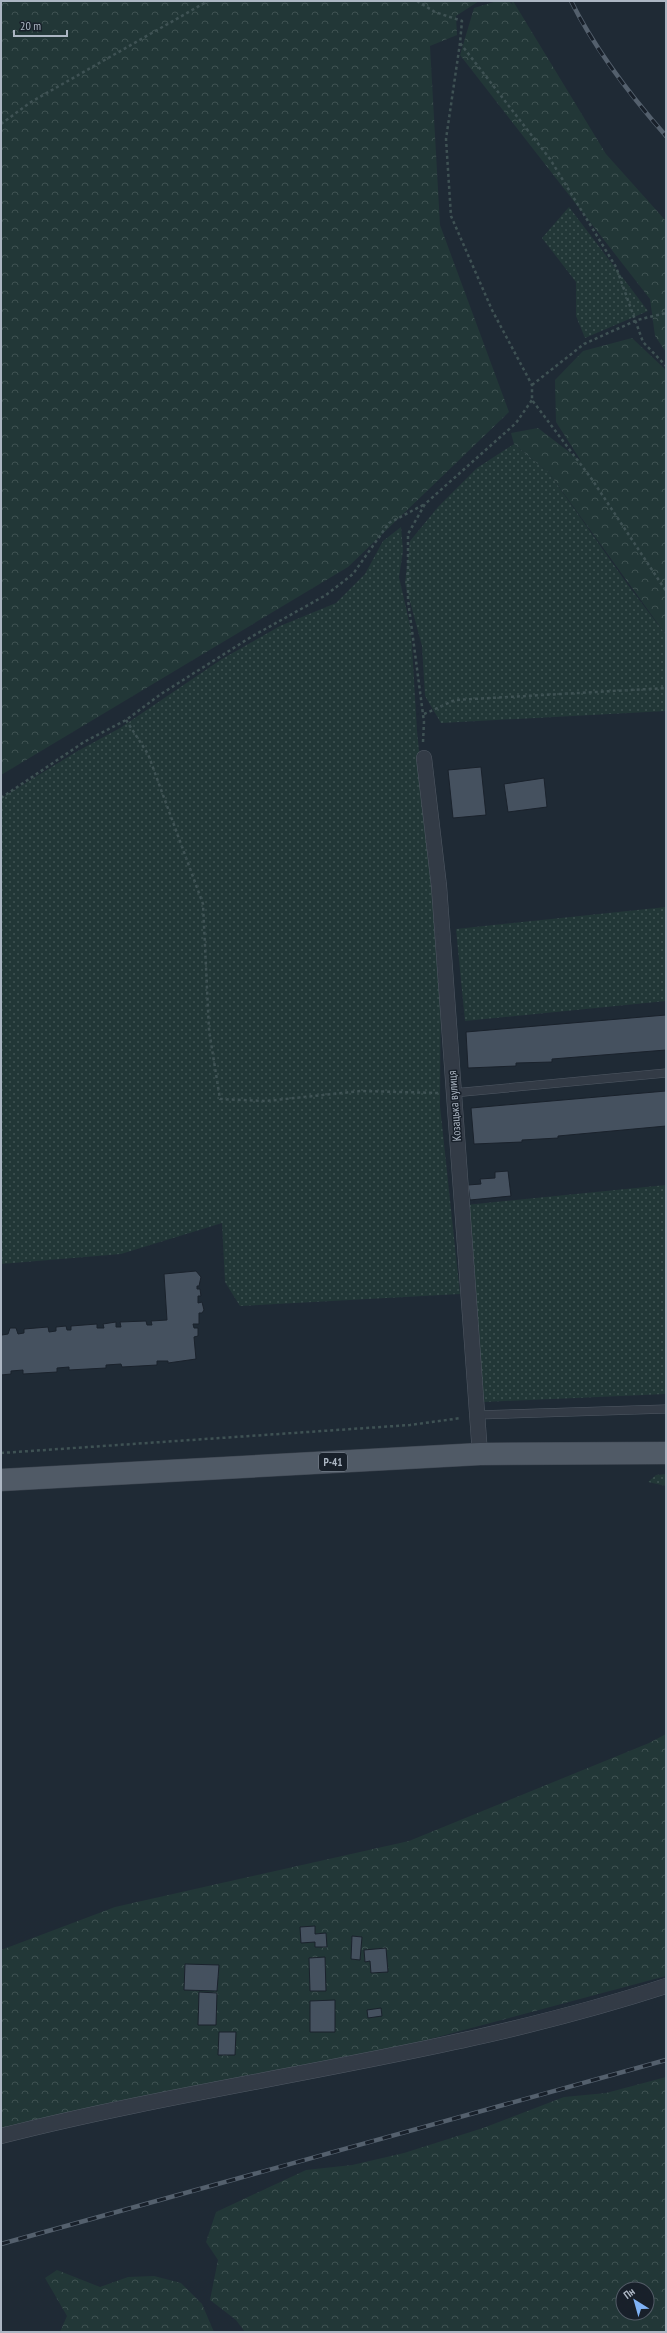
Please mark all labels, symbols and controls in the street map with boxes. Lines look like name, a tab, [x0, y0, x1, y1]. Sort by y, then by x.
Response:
scale bar	[14, 12, 67, 38]
text: 20 m	[20, 18, 41, 33]
street label: Козацька вулиця	[444, 1070, 464, 1142]
road number: Р-41	[319, 1453, 347, 1471]
north arrow	[615, 2281, 655, 2321]
text: Пн	[621, 2284, 638, 2302]

